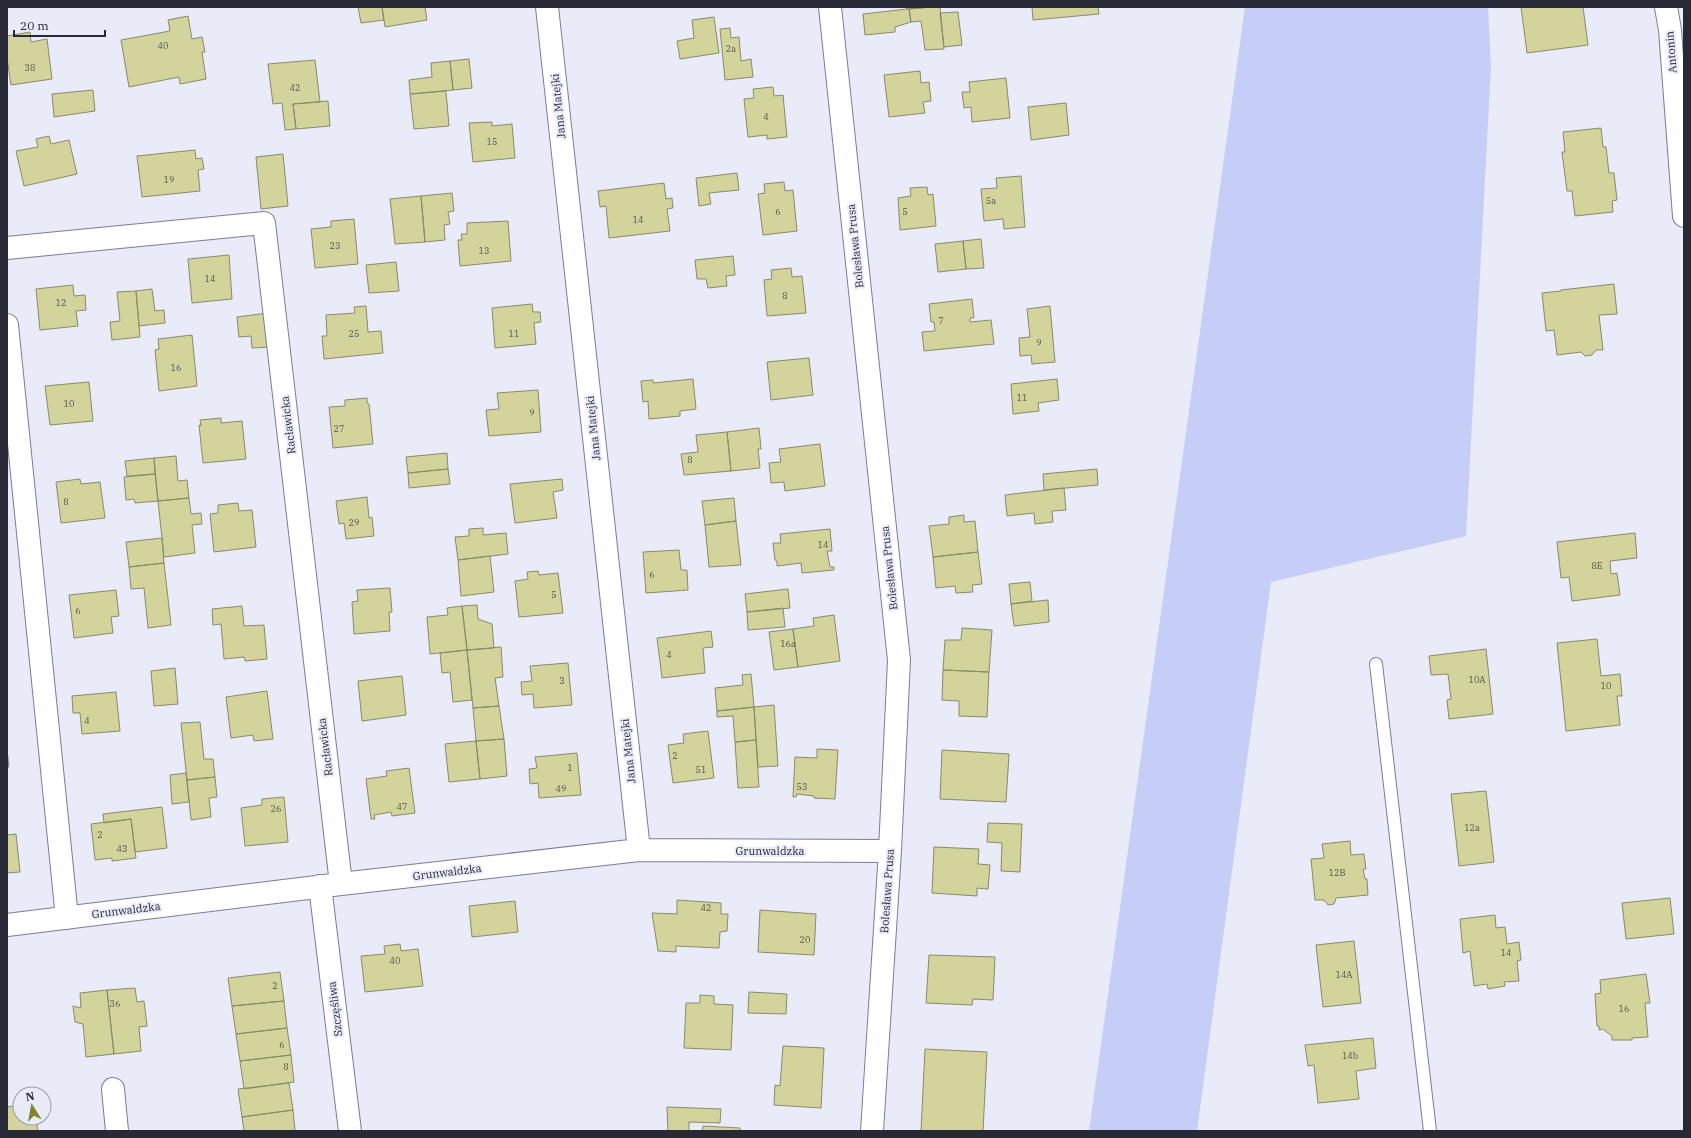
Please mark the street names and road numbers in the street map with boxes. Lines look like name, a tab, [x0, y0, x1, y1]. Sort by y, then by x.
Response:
street label: Antonin	[1662, 30, 1680, 74]
street label: Jana Matejki	[548, 72, 568, 139]
street label: Bolesława Prusa	[844, 203, 866, 289]
street label: Jana Matejki	[583, 394, 603, 461]
street label: Racławicka	[277, 395, 299, 455]
street label: Bolesława Prusa	[878, 525, 900, 611]
street label: Racławicka	[314, 717, 336, 777]
street label: Jana Matejki	[618, 717, 638, 784]
street label: Grunwaldzka	[735, 844, 805, 858]
street label: Bolesława Prusa	[877, 848, 897, 934]
street label: Grunwaldzka	[412, 861, 482, 883]
street label: Grunwaldzka	[91, 899, 161, 921]
street label: Szczęśliwa	[325, 981, 345, 1037]

